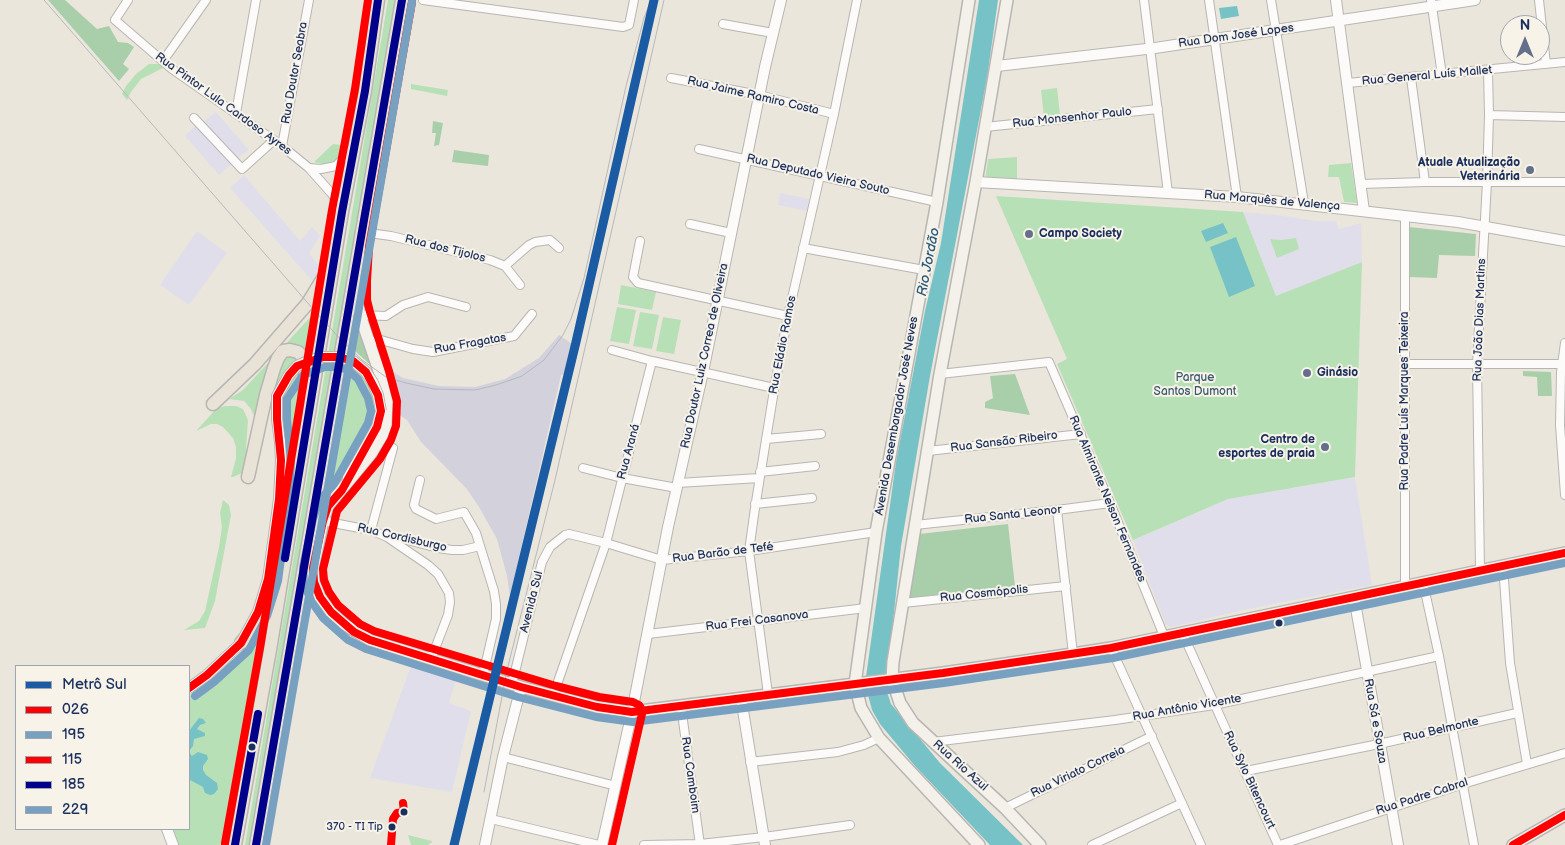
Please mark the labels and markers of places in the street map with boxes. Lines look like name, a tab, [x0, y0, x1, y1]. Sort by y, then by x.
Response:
place label: Atuale Atualização Veterinária	[1418, 156, 1520, 184]
marker: Atuale Atualização Veterinária	[1524, 164, 1536, 176]
place label: Campo Society	[1039, 227, 1122, 241]
marker: Campo Society	[1023, 228, 1035, 240]
place label: Ginásio	[1317, 366, 1358, 380]
marker: Ginásio	[1301, 367, 1313, 379]
place label: Centro de esportes de praia	[1218, 433, 1315, 461]
marker: Centro de esportes de praia	[1319, 441, 1331, 453]
unlabelled marker	[1274, 618, 1284, 628]
unlabelled marker	[247, 742, 257, 752]
unlabelled marker	[399, 807, 409, 817]
place label: 370 - TI Tip	[326, 820, 383, 834]
marker: 370 - TI Tip	[387, 822, 397, 832]

